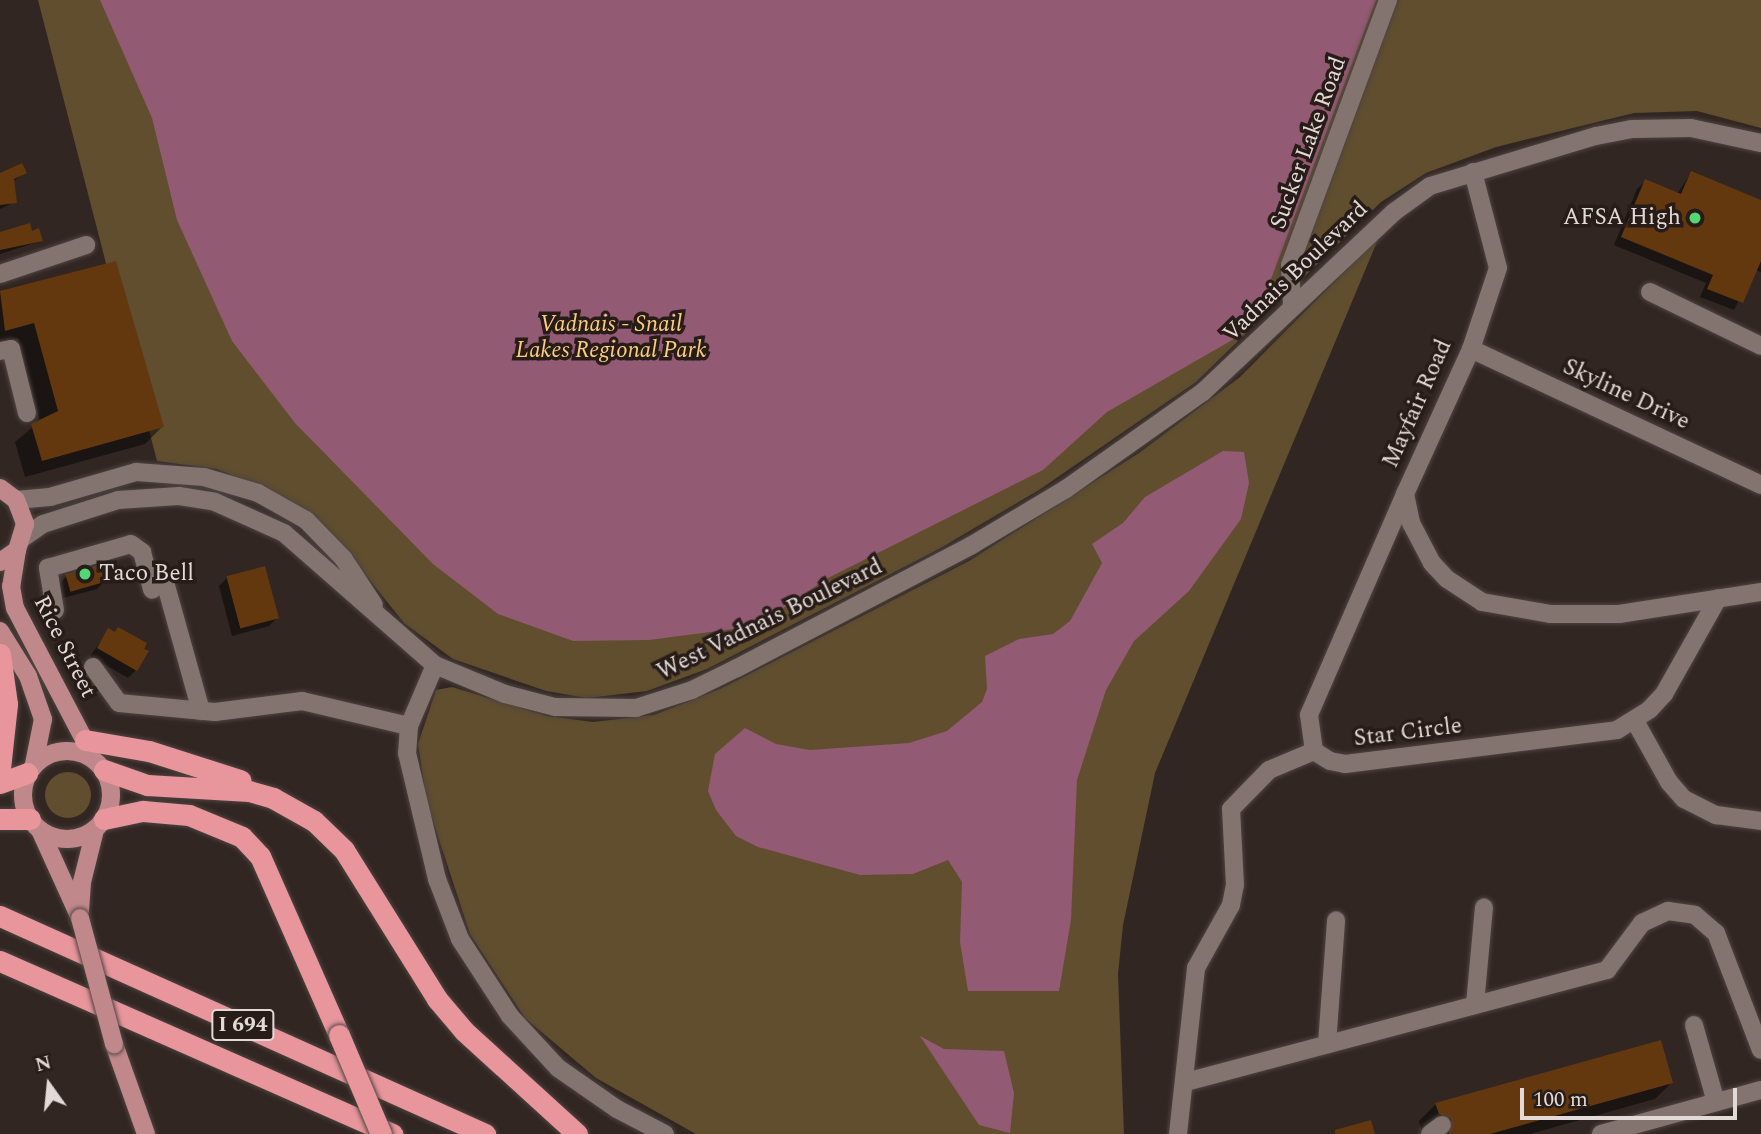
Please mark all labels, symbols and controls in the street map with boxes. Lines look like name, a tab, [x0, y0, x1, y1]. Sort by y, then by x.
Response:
street label: Sucker Lake Road	[1265, 53, 1353, 233]
street label: Vadnais Boulevard	[1218, 196, 1374, 348]
place label: AFSA High	[1563, 204, 1681, 232]
marker: AFSA High	[1687, 210, 1703, 226]
park label: Vadnais - Snail Lakes Regional Park	[516, 311, 706, 365]
street label: Mayfair Road	[1377, 336, 1459, 472]
street label: Skyline Drive	[1558, 354, 1694, 436]
street label: West Vadnais Boulevard	[653, 553, 887, 687]
place label: Taco Bell	[99, 560, 194, 588]
marker: Taco Bell	[77, 566, 93, 582]
street label: Rice Street	[27, 591, 101, 703]
street label: Star Circle	[1352, 713, 1464, 753]
road number: I 694	[210, 1007, 276, 1042]
text: N	[32, 1048, 55, 1080]
north arrow	[14, 1050, 84, 1120]
scale bar	[1523, 1074, 1740, 1118]
text: 100 m	[1533, 1084, 1588, 1116]

